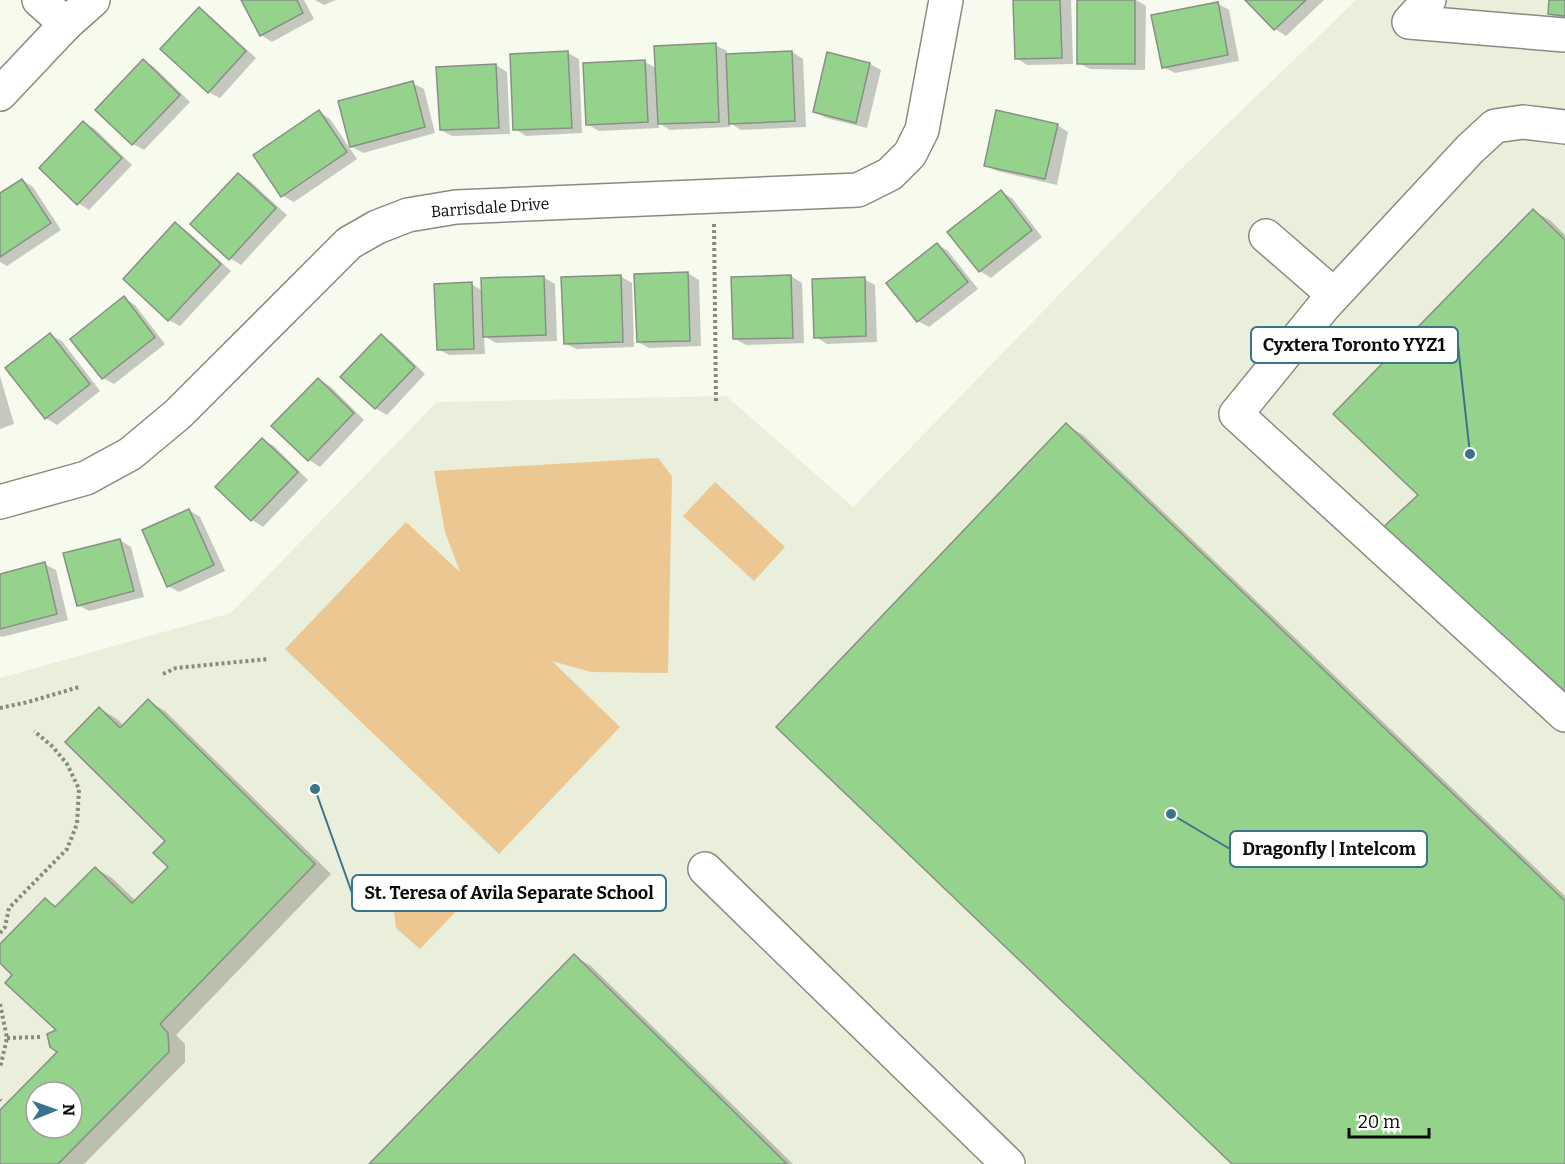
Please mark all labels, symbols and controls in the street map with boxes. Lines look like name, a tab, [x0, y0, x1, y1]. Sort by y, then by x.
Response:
street label: Barrisdale Drive	[430, 194, 550, 221]
callout: Cyxtera Toronto YYZ1	[1251, 327, 1458, 363]
text: Cyxtera Toronto YYZ1	[1263, 334, 1445, 356]
callout: Dragonfly | Intelcom	[1230, 831, 1427, 867]
text: Dragonfly | Intelcom	[1242, 838, 1416, 860]
callout: St. Teresa of Avila Separate School	[352, 875, 666, 911]
text: St. Teresa of Avila Separate School	[364, 882, 654, 904]
north arrow	[24, 1080, 84, 1140]
scale bar	[1349, 1101, 1428, 1139]
text: N	[59, 1103, 78, 1116]
text: 20 m	[1358, 1111, 1400, 1133]

